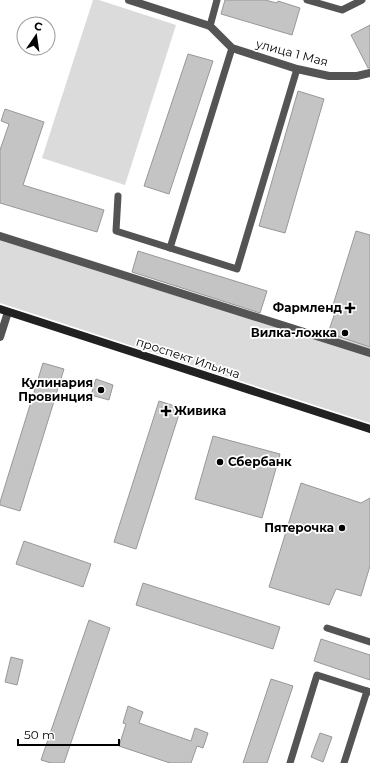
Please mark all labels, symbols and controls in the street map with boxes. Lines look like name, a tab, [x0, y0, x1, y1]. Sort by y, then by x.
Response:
north arrow	[16, 16, 56, 56]
text: С	[33, 19, 44, 34]
street label: улица 1 Мая	[254, 35, 330, 69]
place label: Фармленд	[273, 300, 343, 315]
marker: Фармленд	[345, 303, 355, 313]
place label: Вилка-ложка	[251, 325, 337, 340]
marker: Вилка-ложка	[340, 328, 350, 338]
street label: проспект Ильича	[134, 334, 242, 381]
place label: Кулинария Провинция	[18, 375, 93, 404]
marker: Кулинария Провинция	[96, 385, 106, 395]
place label: Живика	[174, 403, 226, 418]
marker: Живика	[161, 406, 171, 416]
place label: Сбербанк	[228, 454, 292, 469]
marker: Сбербанк	[215, 457, 225, 467]
place label: Пятерочка	[264, 520, 334, 535]
marker: Пятерочка	[337, 523, 347, 533]
scale bar	[18, 721, 119, 747]
text: 50 m	[24, 727, 55, 742]

